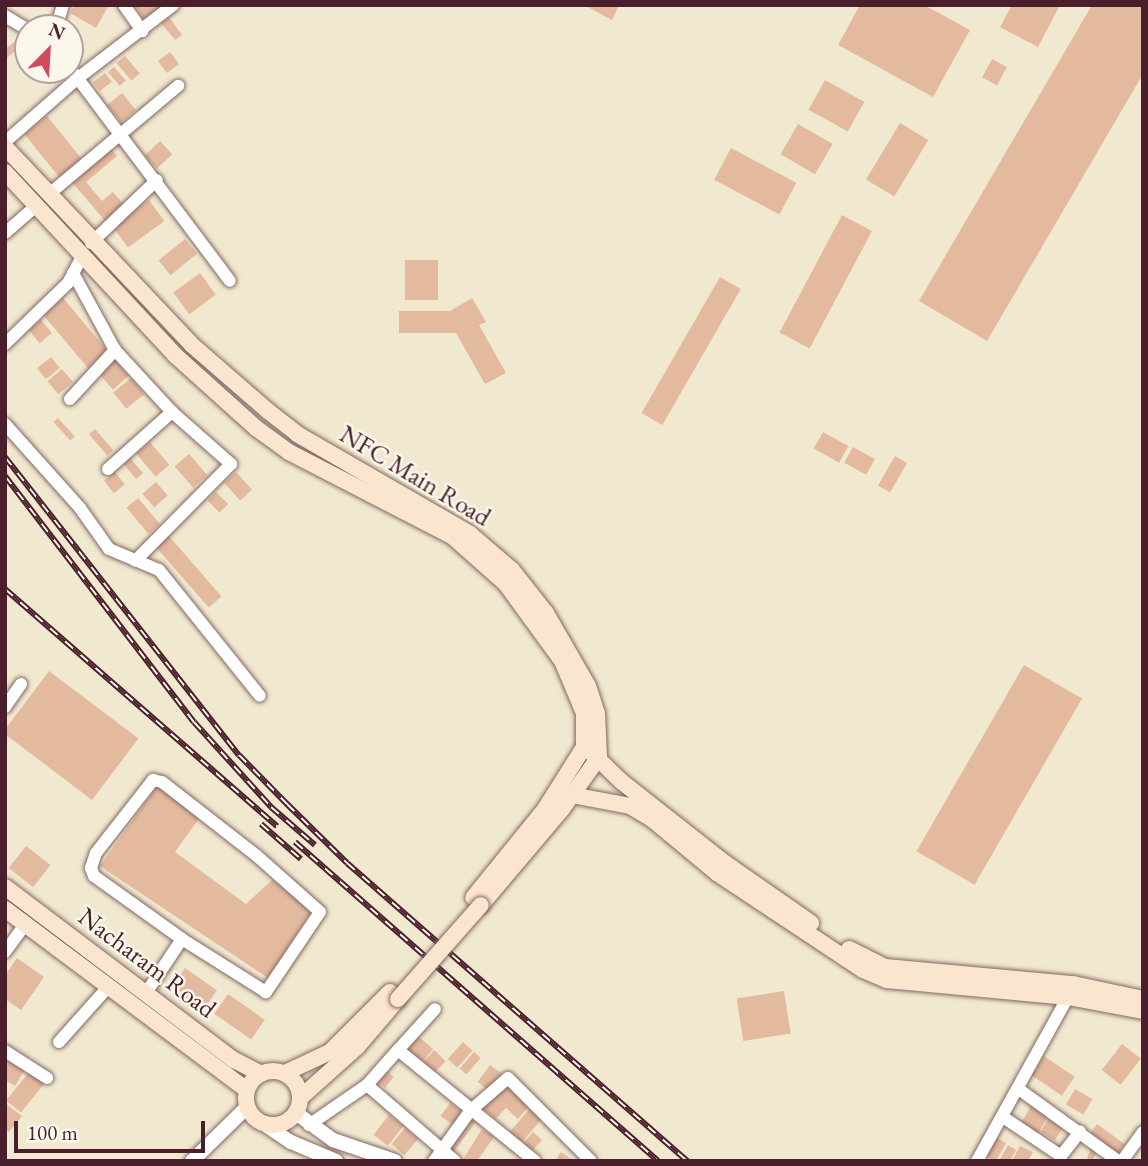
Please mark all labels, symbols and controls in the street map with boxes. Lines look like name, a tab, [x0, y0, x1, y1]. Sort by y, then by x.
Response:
north arrow	[14, 14, 84, 84]
text: N	[45, 17, 69, 46]
street label: NFC Main Road	[334, 419, 496, 533]
street label: Nacharam Road	[72, 901, 222, 1025]
scale bar	[18, 1106, 208, 1150]
text: 100 m	[27, 1119, 78, 1146]

